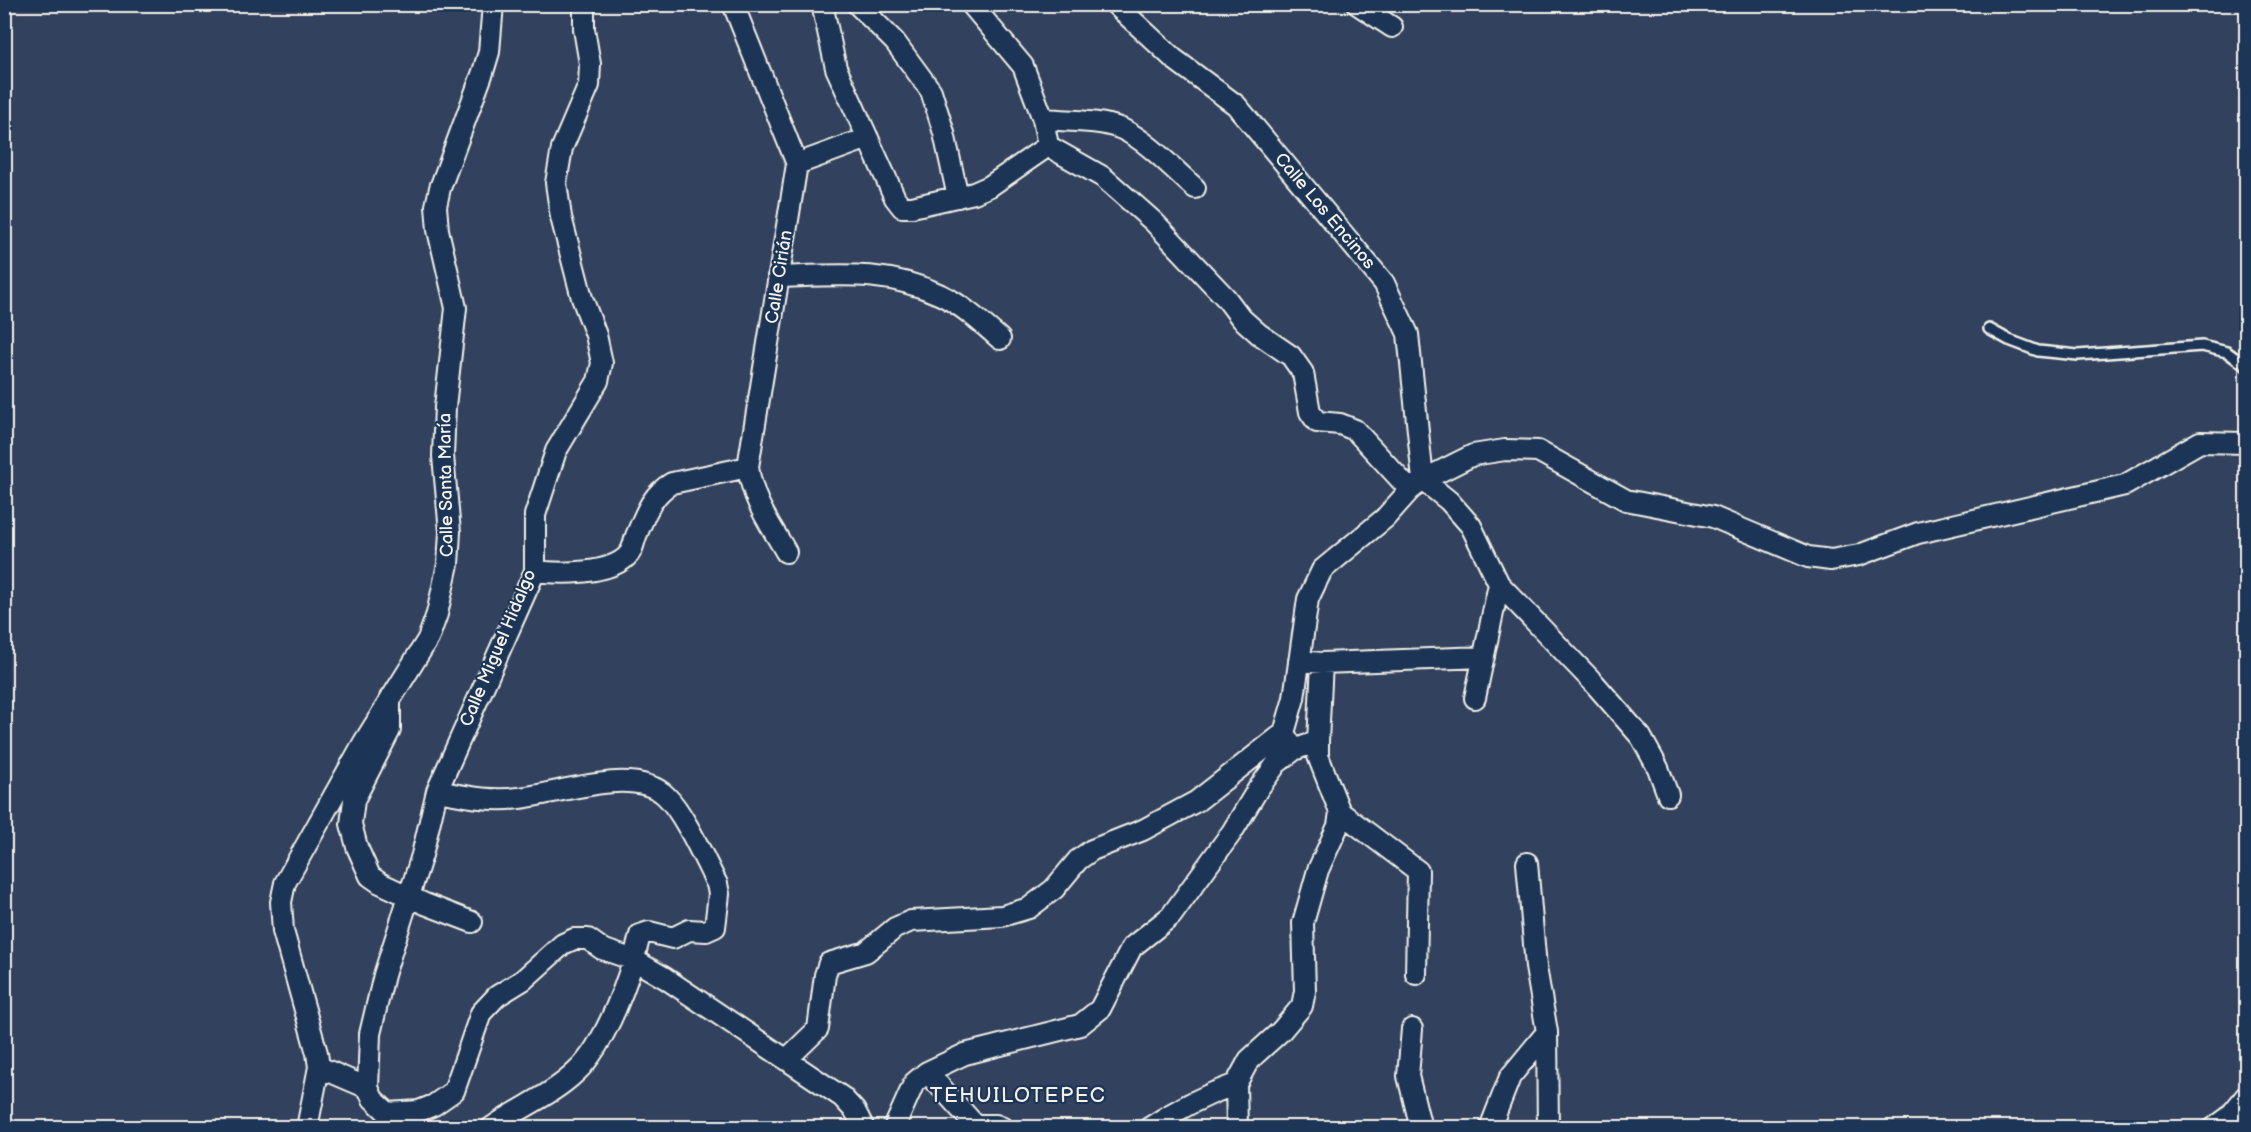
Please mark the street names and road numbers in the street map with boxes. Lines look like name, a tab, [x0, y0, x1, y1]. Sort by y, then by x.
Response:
street label: Calle Los Encinos	[1270, 149, 1380, 273]
street label: Calle Cirián	[761, 229, 797, 325]
street label: Calle Santa María	[434, 413, 458, 557]
street label: Calle Miguel Hidalgo	[455, 566, 541, 730]

